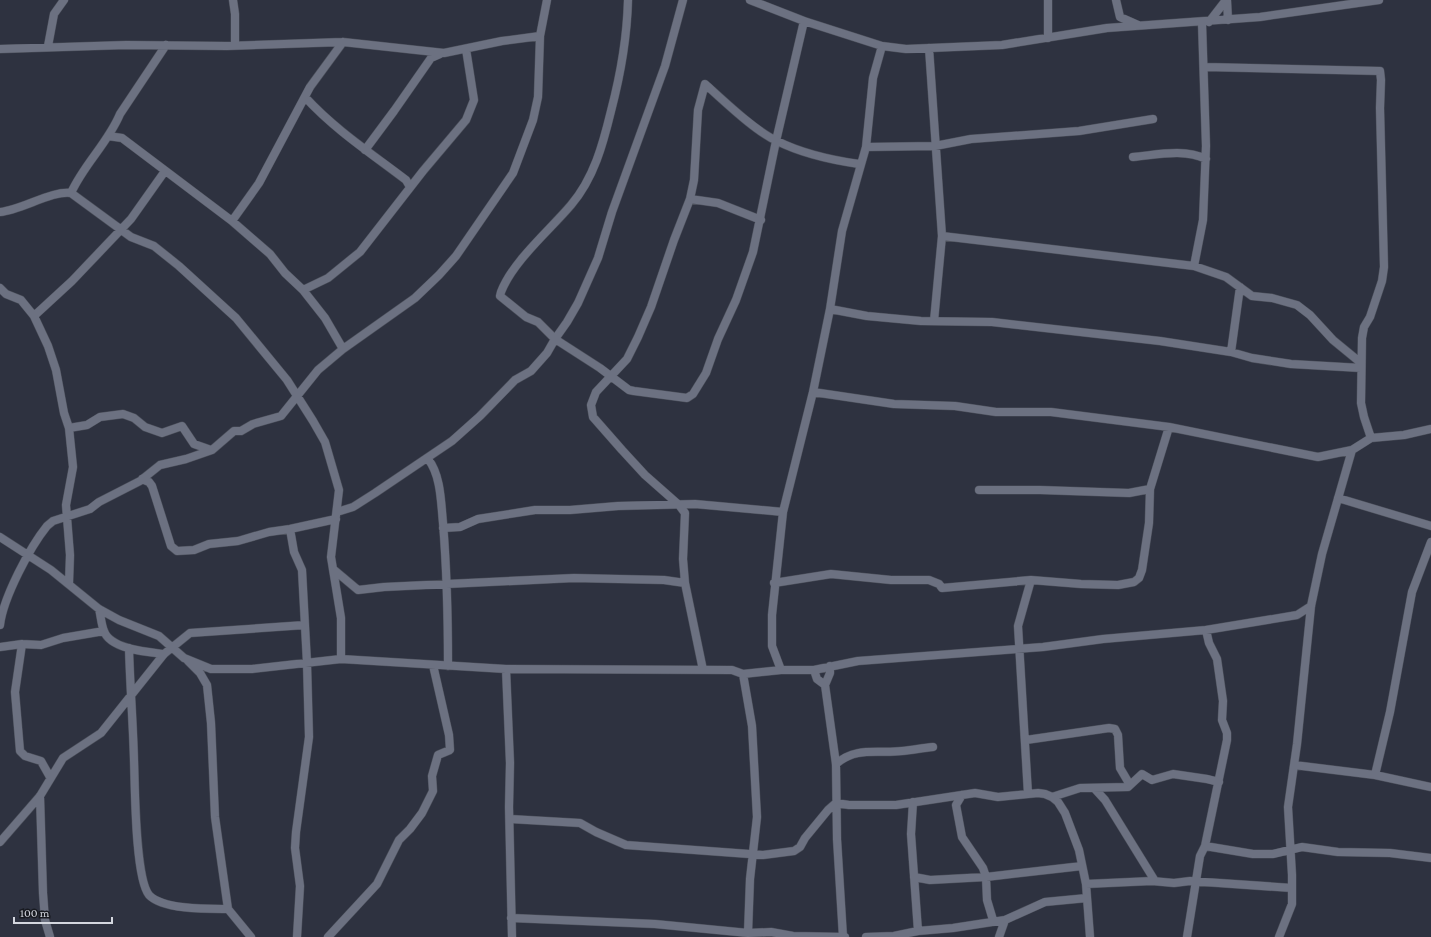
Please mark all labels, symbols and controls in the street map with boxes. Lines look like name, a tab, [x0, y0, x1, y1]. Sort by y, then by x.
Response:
scale bar	[14, 899, 112, 925]
text: 100 m	[20, 906, 50, 920]

